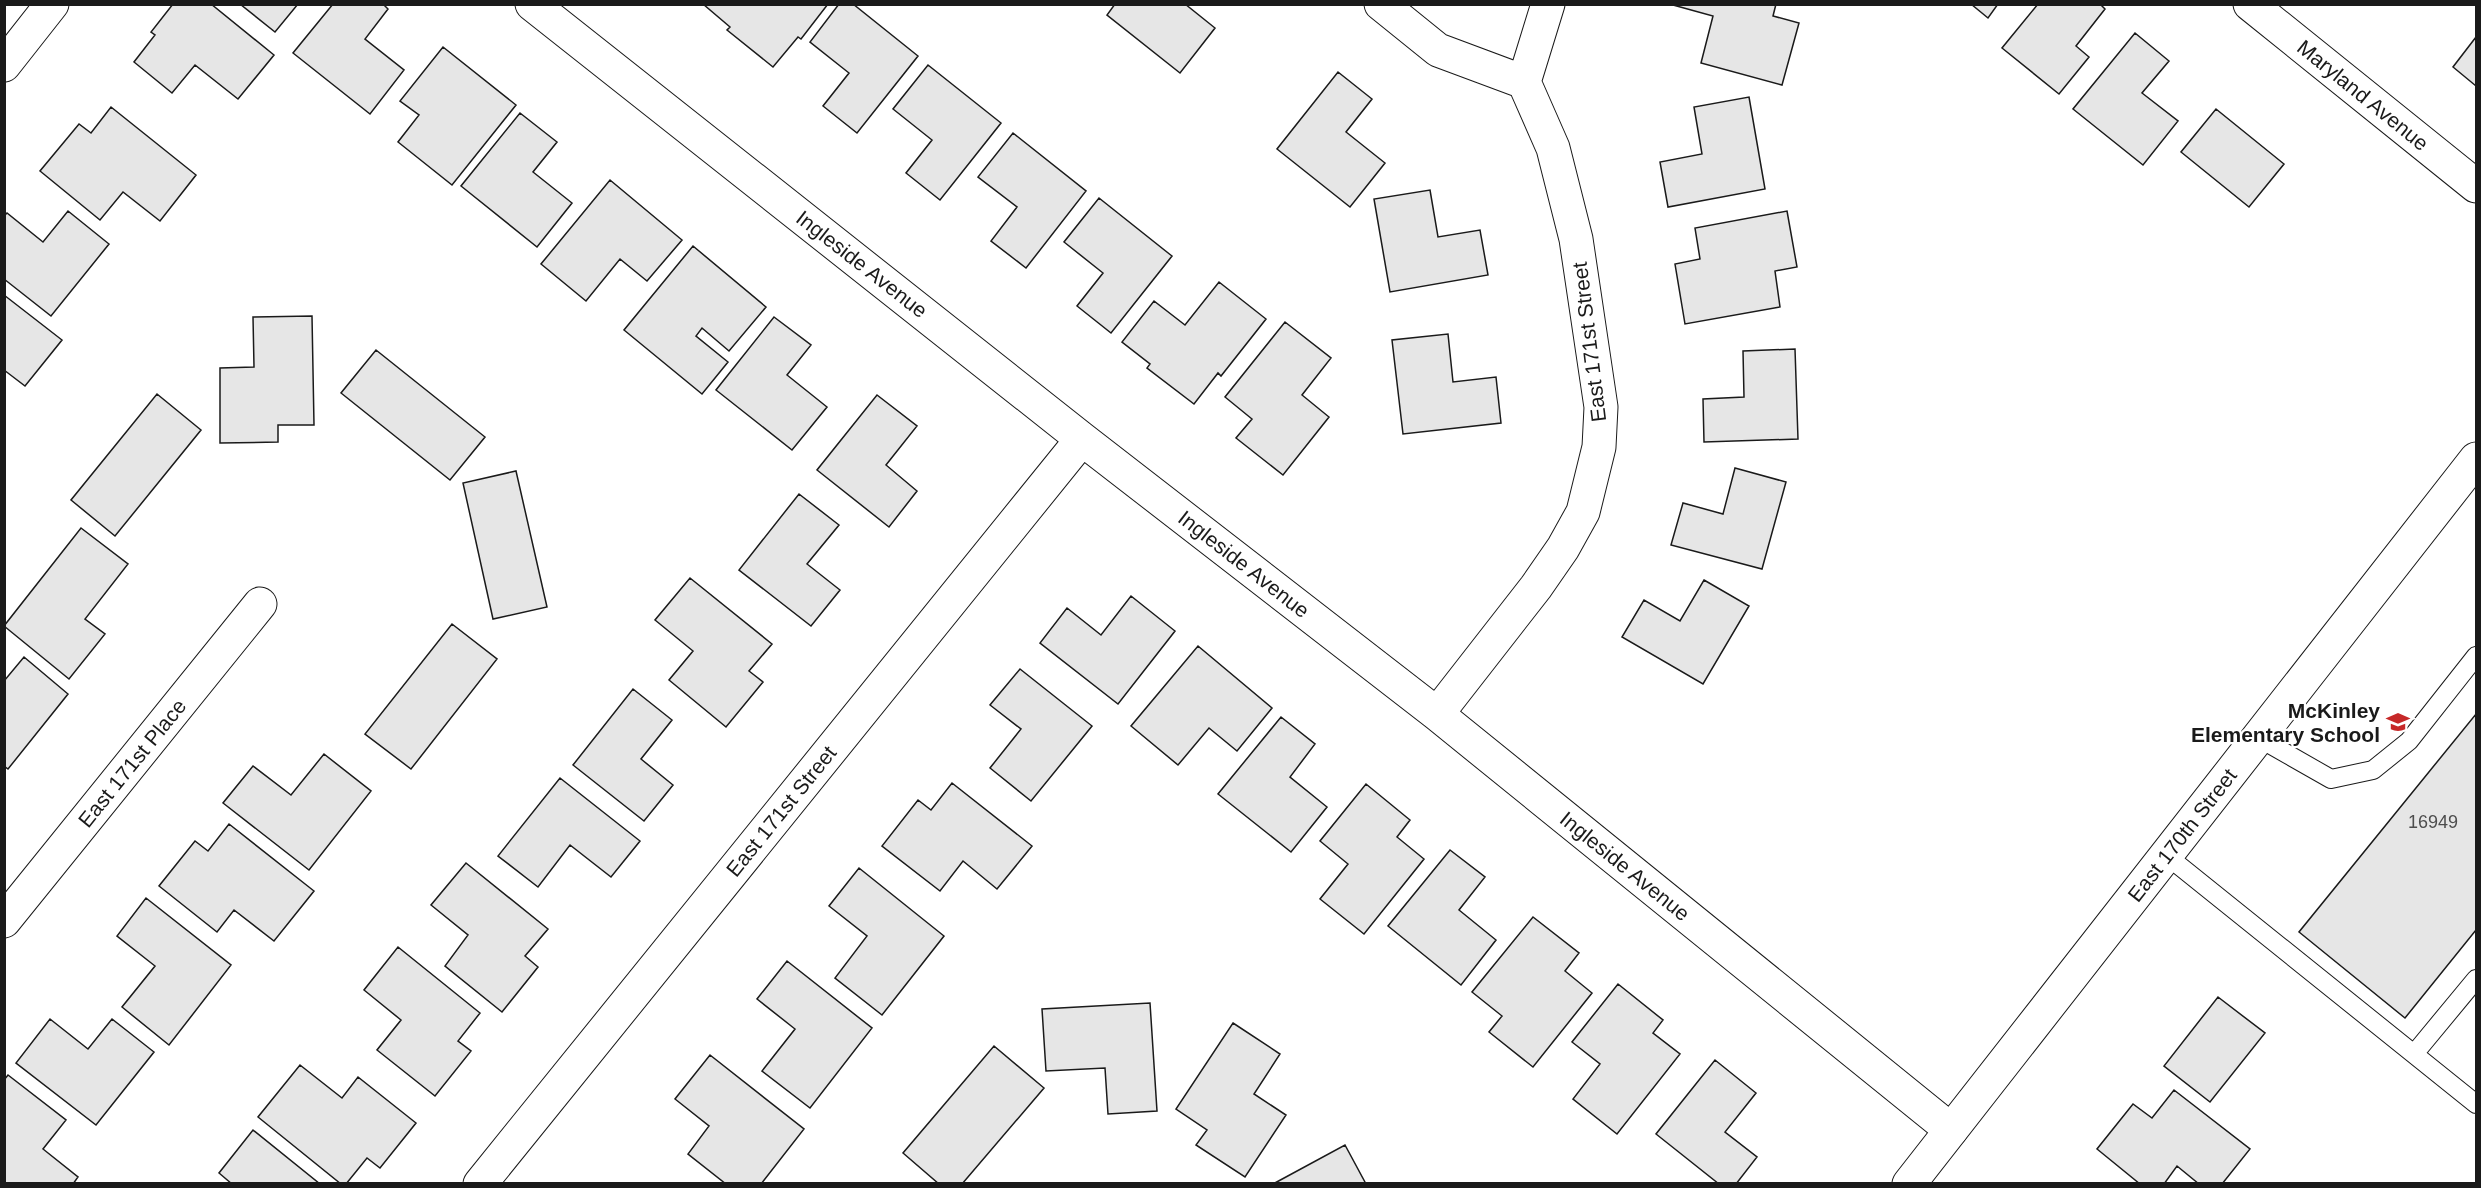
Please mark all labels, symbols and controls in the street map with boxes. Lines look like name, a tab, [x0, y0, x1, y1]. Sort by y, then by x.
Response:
street label: Maryland Avenue	[2293, 35, 2433, 155]
street label: Ingleside Avenue	[792, 206, 932, 322]
street label: East 171st Street	[1568, 260, 1610, 423]
street label: Ingleside Avenue	[1174, 506, 1314, 622]
street label: East 171st Place	[73, 695, 191, 831]
place label: McKinley Elementary School	[2191, 699, 2380, 746]
school or university icon: McKinley Elementary School	[2385, 709, 2411, 735]
street label: East 171st Street	[721, 741, 841, 881]
street label: East 170th Street	[2123, 764, 2241, 906]
street label: Ingleside Avenue	[1556, 807, 1694, 925]
house number: 16949	[2408, 812, 2458, 832]

